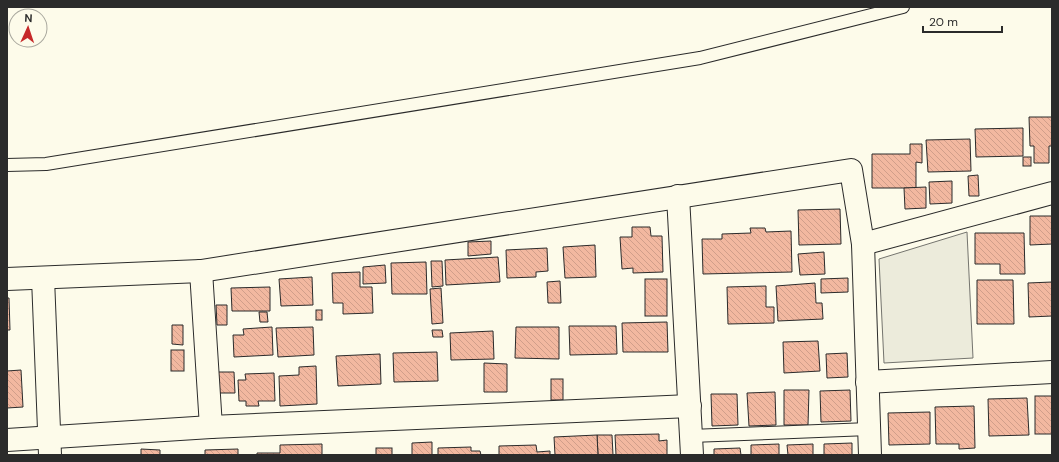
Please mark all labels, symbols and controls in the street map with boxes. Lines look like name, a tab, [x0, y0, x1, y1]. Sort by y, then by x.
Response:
north arrow	[8, 8, 48, 48]
scale bar	[923, 8, 1002, 34]
text: N	[24, 11, 33, 25]
text: 20 m	[929, 14, 958, 30]

